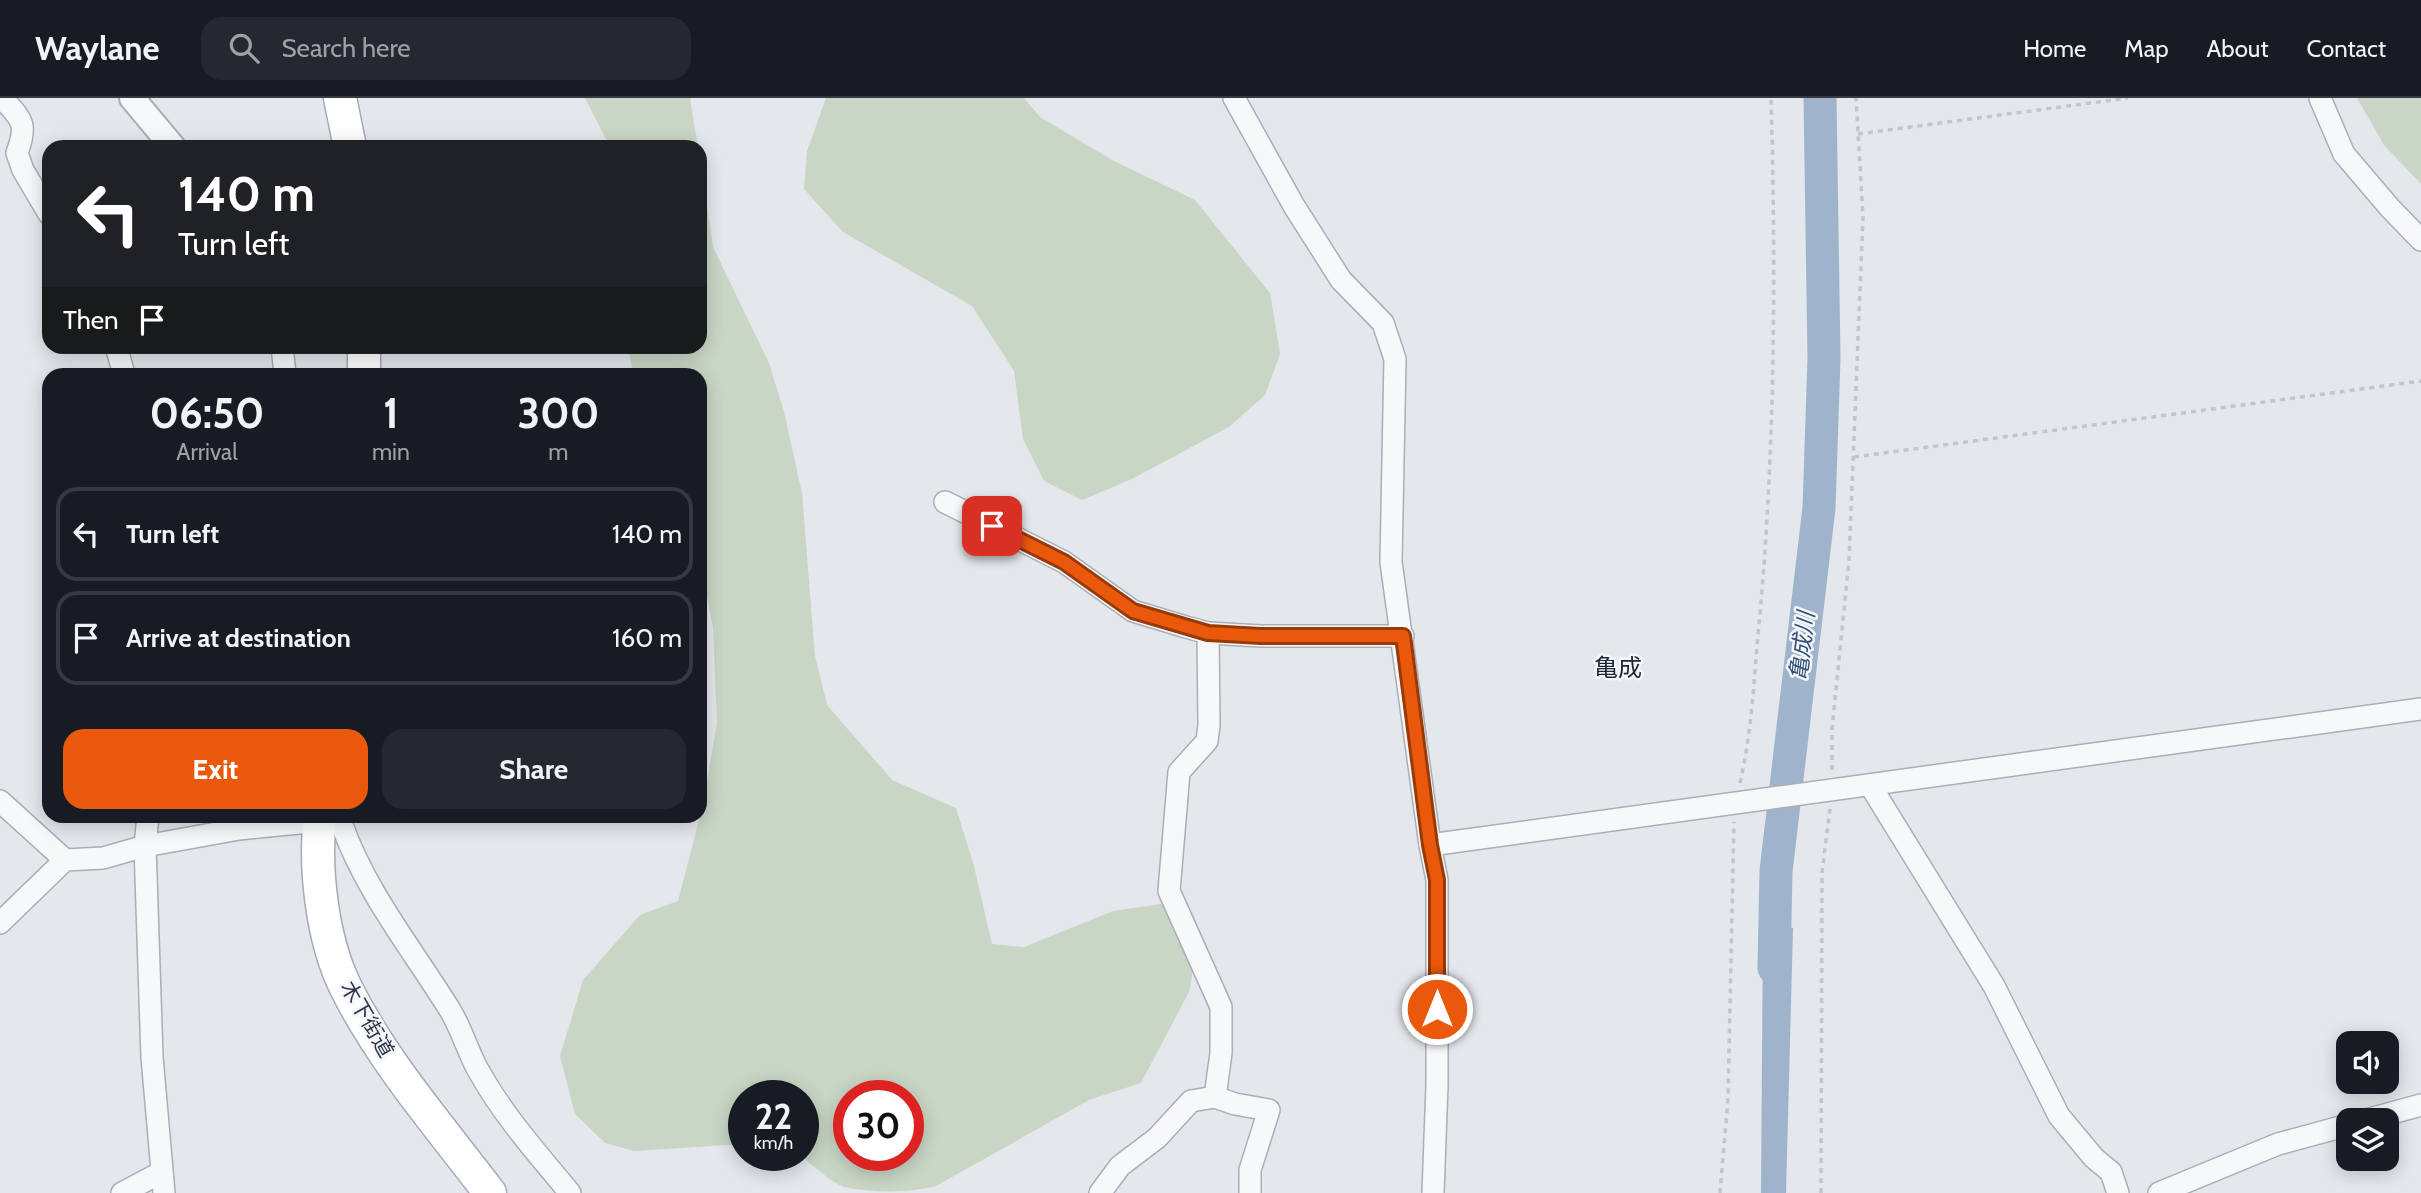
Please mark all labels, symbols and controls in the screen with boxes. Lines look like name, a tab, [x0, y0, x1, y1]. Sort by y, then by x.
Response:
search box	[201, 17, 691, 80]
text: Waylane	[35, 28, 159, 68]
icon: search	[225, 29, 263, 67]
text: Search here	[281, 32, 411, 64]
text: Home	[2023, 34, 2086, 63]
text: Map	[2124, 34, 2169, 63]
text: About	[2207, 34, 2269, 63]
text: Contact	[2307, 34, 2386, 63]
text: 140 m	[178, 164, 315, 223]
icon: left	[63, 168, 154, 259]
text: Turn left	[178, 224, 289, 263]
icon: arrive	[133, 301, 171, 339]
text: Then	[63, 304, 119, 336]
text: 06:50	[150, 387, 264, 439]
text: 1	[383, 387, 399, 439]
text: 300	[517, 387, 599, 439]
text: Arrival	[176, 438, 238, 466]
text: min	[372, 438, 410, 466]
text: m	[548, 438, 569, 466]
pin	[962, 496, 1022, 556]
icon: arrive	[973, 507, 1011, 545]
icon: left	[67, 515, 105, 553]
text: Turn left	[126, 518, 219, 550]
text: 140 m	[612, 518, 682, 550]
water label: 亀成川	[1784, 607, 1820, 682]
icon: arrive	[67, 619, 105, 657]
text: Arrive at destination	[126, 622, 351, 654]
text: 160 m	[612, 622, 682, 654]
district label: 亀成	[1594, 653, 1642, 682]
button: Exit	[63, 729, 368, 809]
button: Share	[382, 729, 686, 809]
position arrow	[1400, 972, 1474, 1046]
street label: 木下街道	[336, 976, 399, 1061]
map controls	[2336, 1031, 2399, 1171]
button: sound	[2336, 1031, 2399, 1094]
speed limit sign: 30	[833, 1080, 924, 1171]
text: 22	[755, 1095, 792, 1138]
button: layers	[2336, 1108, 2399, 1171]
text: km/h	[754, 1132, 793, 1154]

